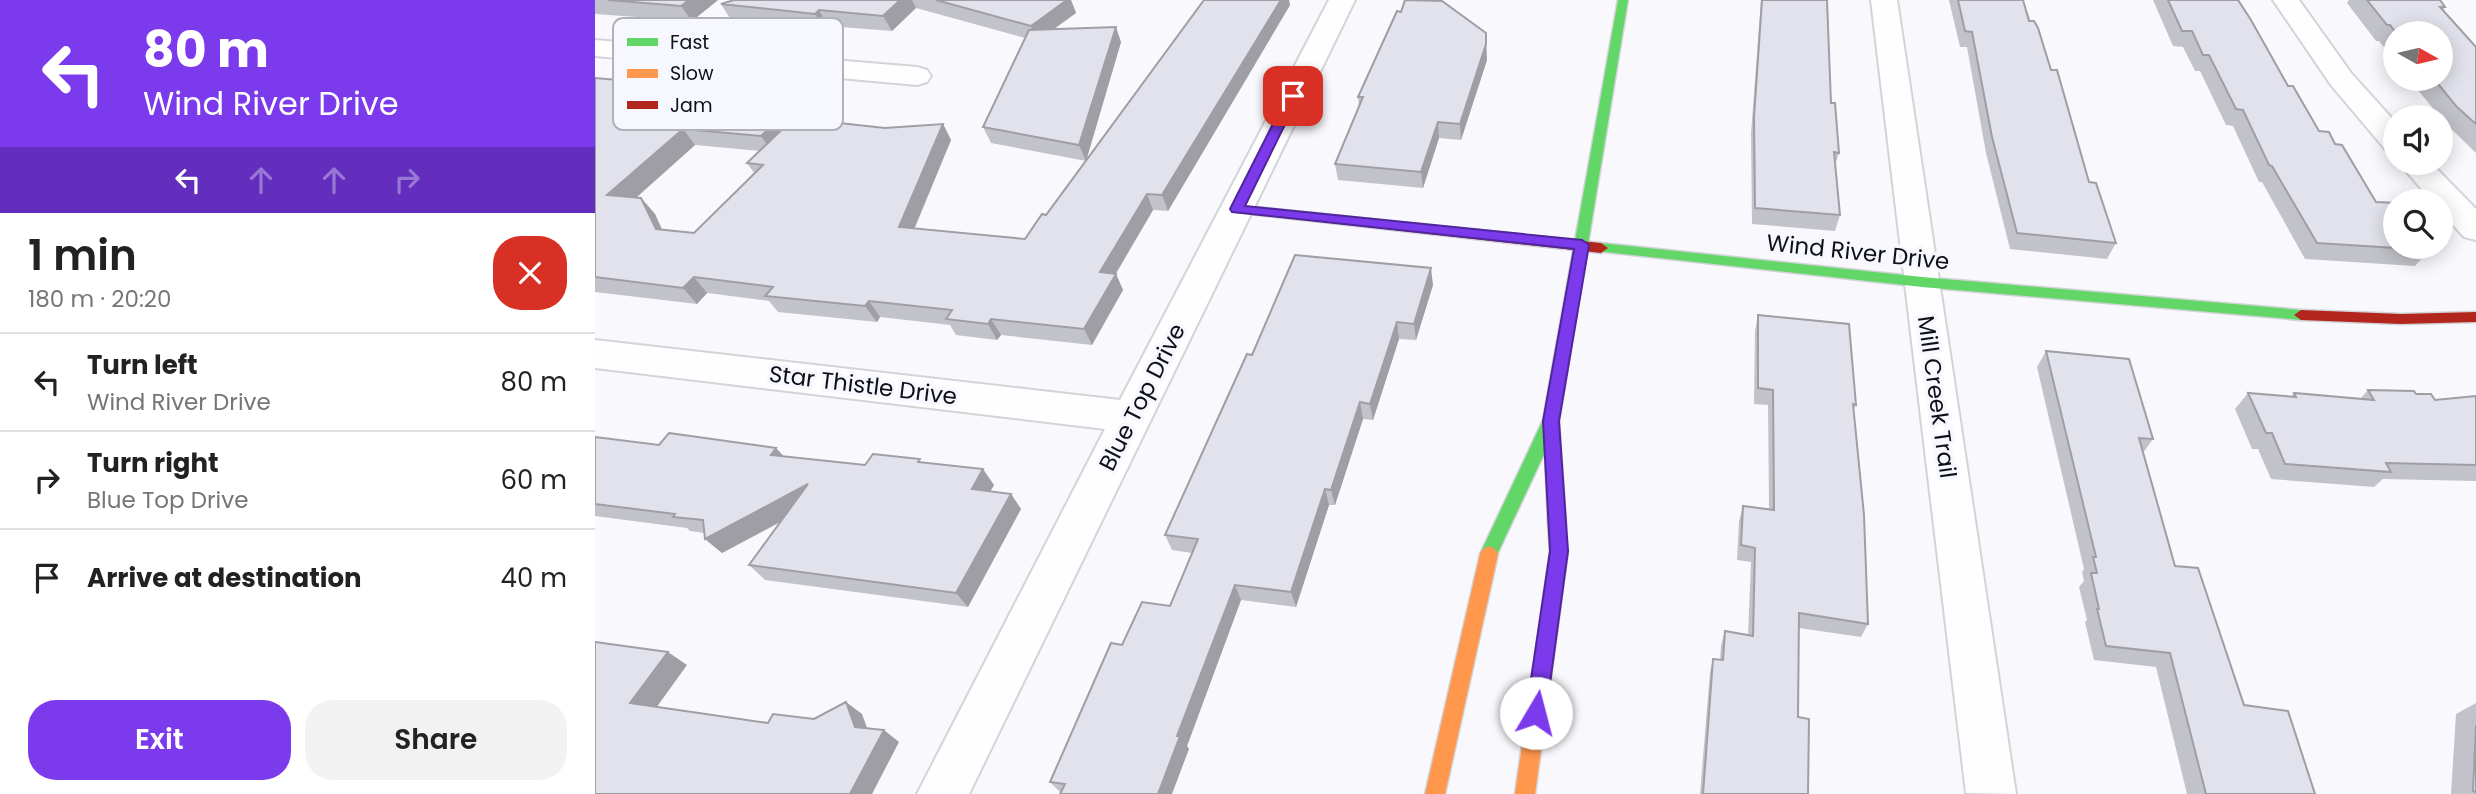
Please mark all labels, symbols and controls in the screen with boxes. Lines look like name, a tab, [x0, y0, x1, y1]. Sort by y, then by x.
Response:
text: 80 m	[143, 16, 269, 84]
legend	[613, 18, 843, 130]
north arrow	[2383, 21, 2453, 91]
map controls	[2383, 21, 2453, 259]
icon: left	[28, 28, 119, 119]
text: Fast	[670, 29, 709, 56]
text: Slow	[670, 60, 714, 87]
pin	[1263, 66, 1323, 126]
icon: arrive	[1274, 77, 1312, 115]
text: Wind River Drive	[143, 81, 399, 126]
text: Jam	[670, 92, 712, 119]
button: sound	[2383, 105, 2453, 175]
icon: left	[169, 161, 207, 199]
icon: ahead	[242, 161, 280, 199]
icon: ahead	[315, 161, 353, 199]
icon: right	[388, 161, 426, 199]
button: search	[2383, 189, 2453, 259]
text: 1 min	[28, 226, 137, 285]
street label: Wind River Drive	[1765, 226, 1951, 278]
button: close	[493, 236, 567, 310]
text: 180 m · 20:20	[28, 283, 172, 315]
street label: Mill Creek Trail	[1910, 314, 1964, 480]
street label: Blue Top Drive	[1091, 318, 1193, 476]
text: Turn left	[87, 347, 198, 383]
street label: Star Thistle Drive	[767, 358, 959, 412]
icon: left	[28, 363, 66, 401]
text: 80 m	[501, 364, 567, 400]
text: Wind River Drive	[87, 386, 271, 418]
text: Turn right	[87, 445, 219, 481]
icon: right	[28, 461, 66, 499]
text: 60 m	[500, 462, 567, 498]
text: Blue Top Drive	[87, 484, 248, 516]
icon: arrive	[28, 559, 66, 597]
text: Arrive at destination	[87, 560, 362, 596]
text: 40 m	[501, 560, 567, 596]
position arrow	[1499, 676, 1573, 750]
button: Exit	[28, 700, 291, 780]
button: Share	[305, 700, 567, 780]

